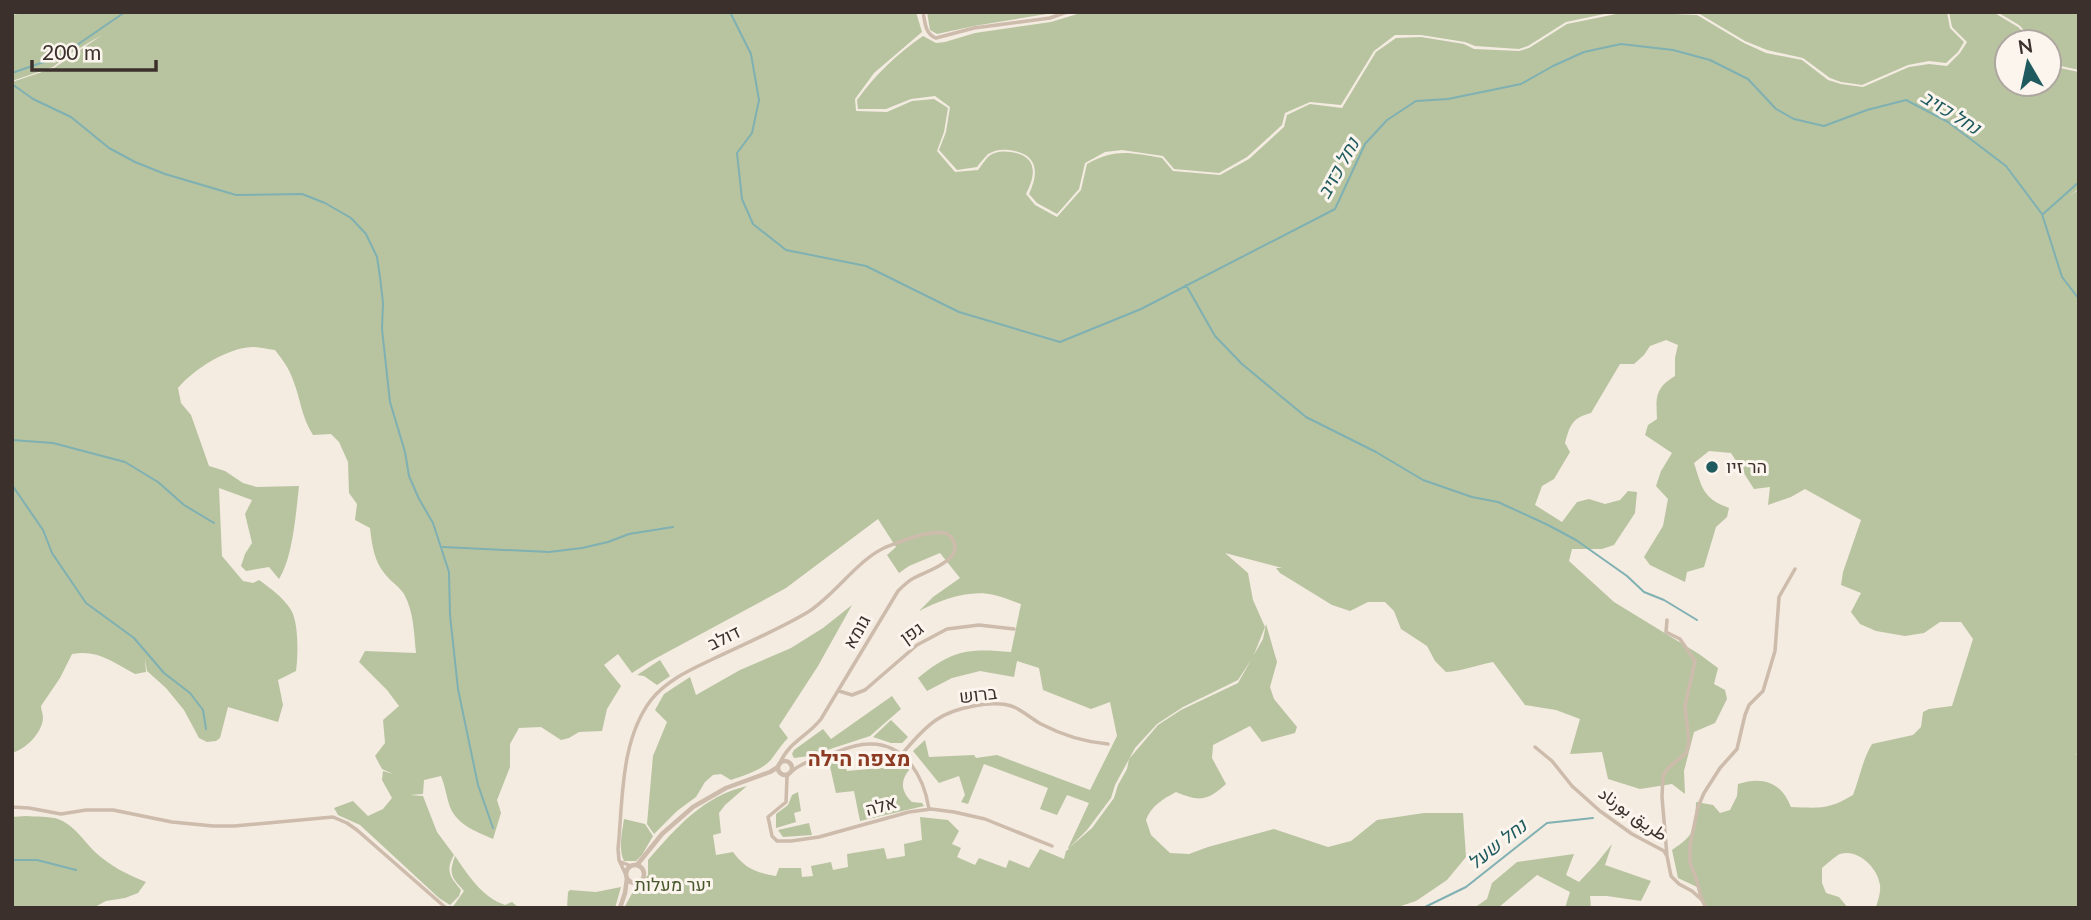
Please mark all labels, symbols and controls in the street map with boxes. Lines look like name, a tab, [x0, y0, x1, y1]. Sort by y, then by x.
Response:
scale bar	[32, 28, 156, 72]
north arrow	[1993, 28, 2063, 98]
text: N	[2016, 33, 2034, 58]
text: 200 m	[42, 39, 101, 64]
water label: נחל כזיב	[1917, 85, 1986, 139]
water label: נחל כזיב	[1312, 133, 1364, 202]
place label: הר זיו	[1726, 455, 1767, 477]
marker: הר זיו	[1704, 459, 1720, 475]
street label: גומא	[838, 611, 874, 652]
street label: גפן	[896, 616, 927, 648]
street label: דולב	[704, 620, 743, 654]
street label: ברוש	[958, 681, 999, 707]
district label: מצפה הילה	[808, 745, 910, 770]
street label: طريق بورناد	[1594, 781, 1672, 846]
street label: אלה	[863, 790, 899, 820]
water label: נחל שעל	[1463, 813, 1532, 874]
park label: יער מעלות	[635, 873, 711, 895]

